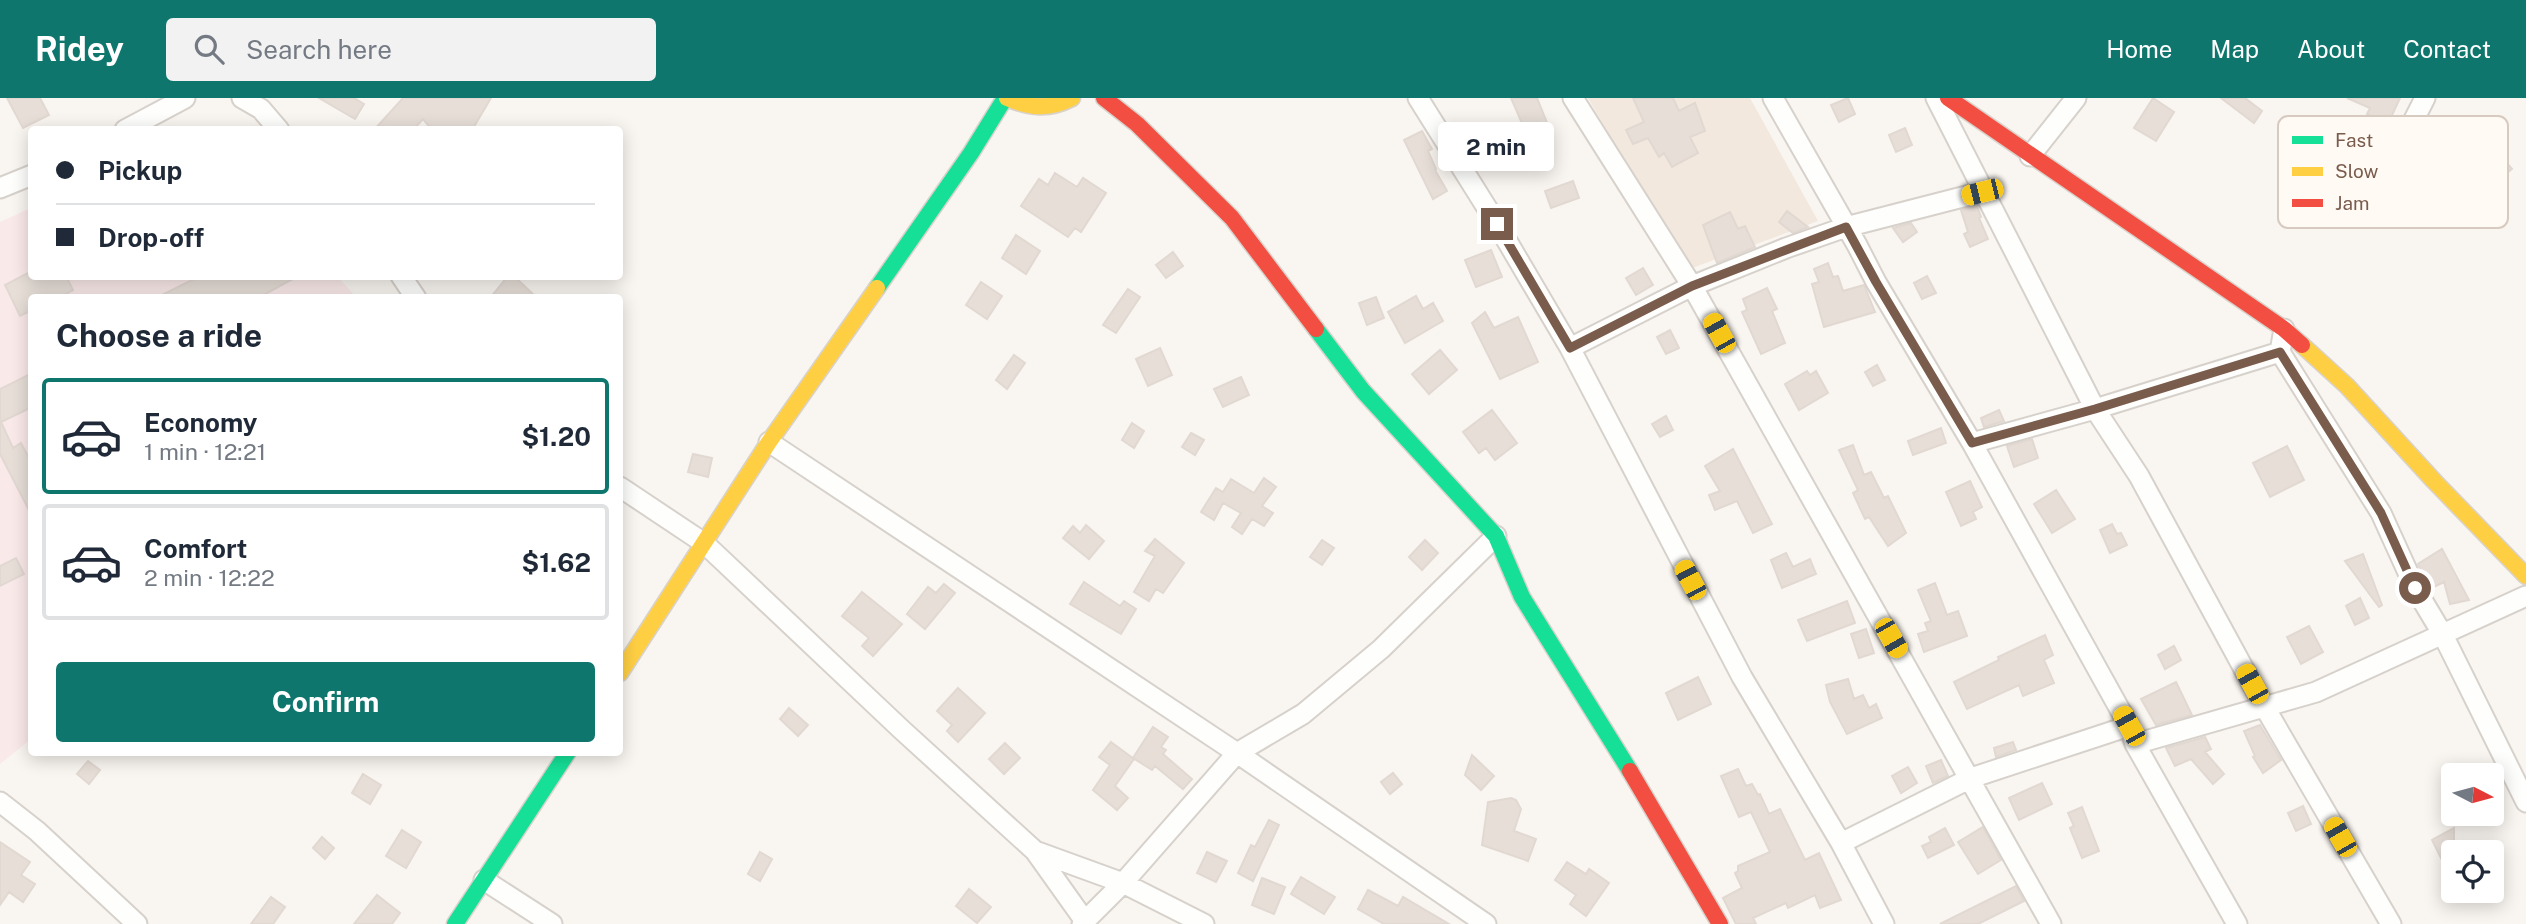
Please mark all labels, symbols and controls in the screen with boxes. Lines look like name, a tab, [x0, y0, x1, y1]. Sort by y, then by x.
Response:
search box	[166, 18, 656, 81]
text: Ridey	[35, 30, 124, 68]
icon: search	[190, 30, 228, 68]
text: Search here	[246, 34, 392, 65]
text: Home	[2106, 35, 2172, 63]
text: Map	[2210, 35, 2259, 63]
text: About	[2297, 35, 2365, 63]
text: Contact	[2403, 35, 2491, 63]
legend	[2278, 116, 2508, 228]
callout: 2 min	[1439, 122, 1555, 172]
text: Fast	[2335, 129, 2373, 151]
text: 2 min	[1466, 133, 1526, 160]
text: Pickup	[98, 155, 182, 186]
text: Slow	[2335, 160, 2379, 182]
car	[1960, 177, 2005, 207]
text: Jam	[2335, 192, 2369, 214]
route end	[1481, 208, 1513, 240]
text: Drop-off	[98, 222, 204, 253]
car	[1700, 310, 1739, 356]
text: Choose a ride	[56, 317, 262, 354]
icon: car	[60, 405, 123, 468]
text: Economy	[144, 407, 257, 438]
text: $1.20	[521, 421, 591, 452]
text: 1 min · 12:21	[144, 438, 266, 465]
icon: car	[60, 531, 123, 594]
text: Comfort	[144, 533, 247, 564]
text: $1.62	[521, 547, 591, 578]
car	[1671, 557, 1710, 603]
text: 2 min · 12:22	[144, 564, 275, 591]
route start	[2399, 572, 2431, 604]
car	[1872, 615, 1911, 661]
car	[2233, 661, 2272, 707]
button: Confirm	[56, 662, 595, 742]
car	[2110, 703, 2149, 749]
north arrow	[2441, 763, 2504, 826]
map controls	[2441, 763, 2504, 903]
car	[2321, 814, 2360, 860]
button: locate	[2441, 840, 2504, 903]

